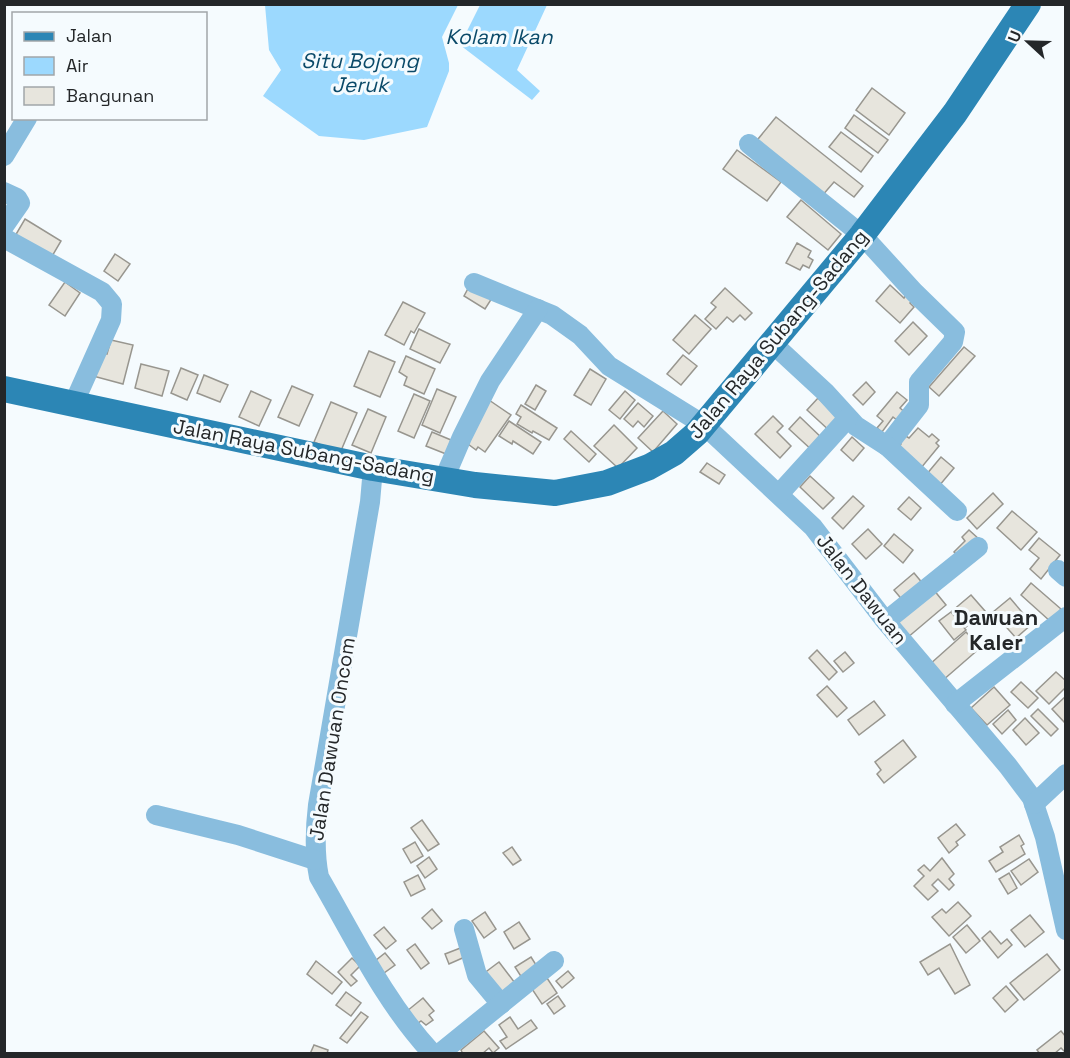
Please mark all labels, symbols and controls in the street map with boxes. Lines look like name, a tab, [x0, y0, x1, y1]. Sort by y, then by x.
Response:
legend	[12, 12, 207, 120]
north arrow	[998, 12, 1058, 72]
water label: Kolam Ikan	[445, 23, 554, 50]
text: Jalan	[66, 24, 112, 47]
text: U	[1003, 28, 1026, 45]
water label: Situ Bojong Jeruk	[301, 47, 420, 98]
text: Air	[66, 54, 89, 77]
text: Bangunan	[66, 84, 154, 107]
street label: Jalan Raya Subang-Sadang	[683, 224, 873, 444]
street label: Jalan Raya Subang-Sadang	[171, 413, 437, 489]
street label: Jalan Dawuan	[811, 528, 913, 650]
district label: Dawuan Kaler	[954, 603, 1038, 656]
street label: Jalan Dawuan Oncom	[303, 635, 361, 843]

